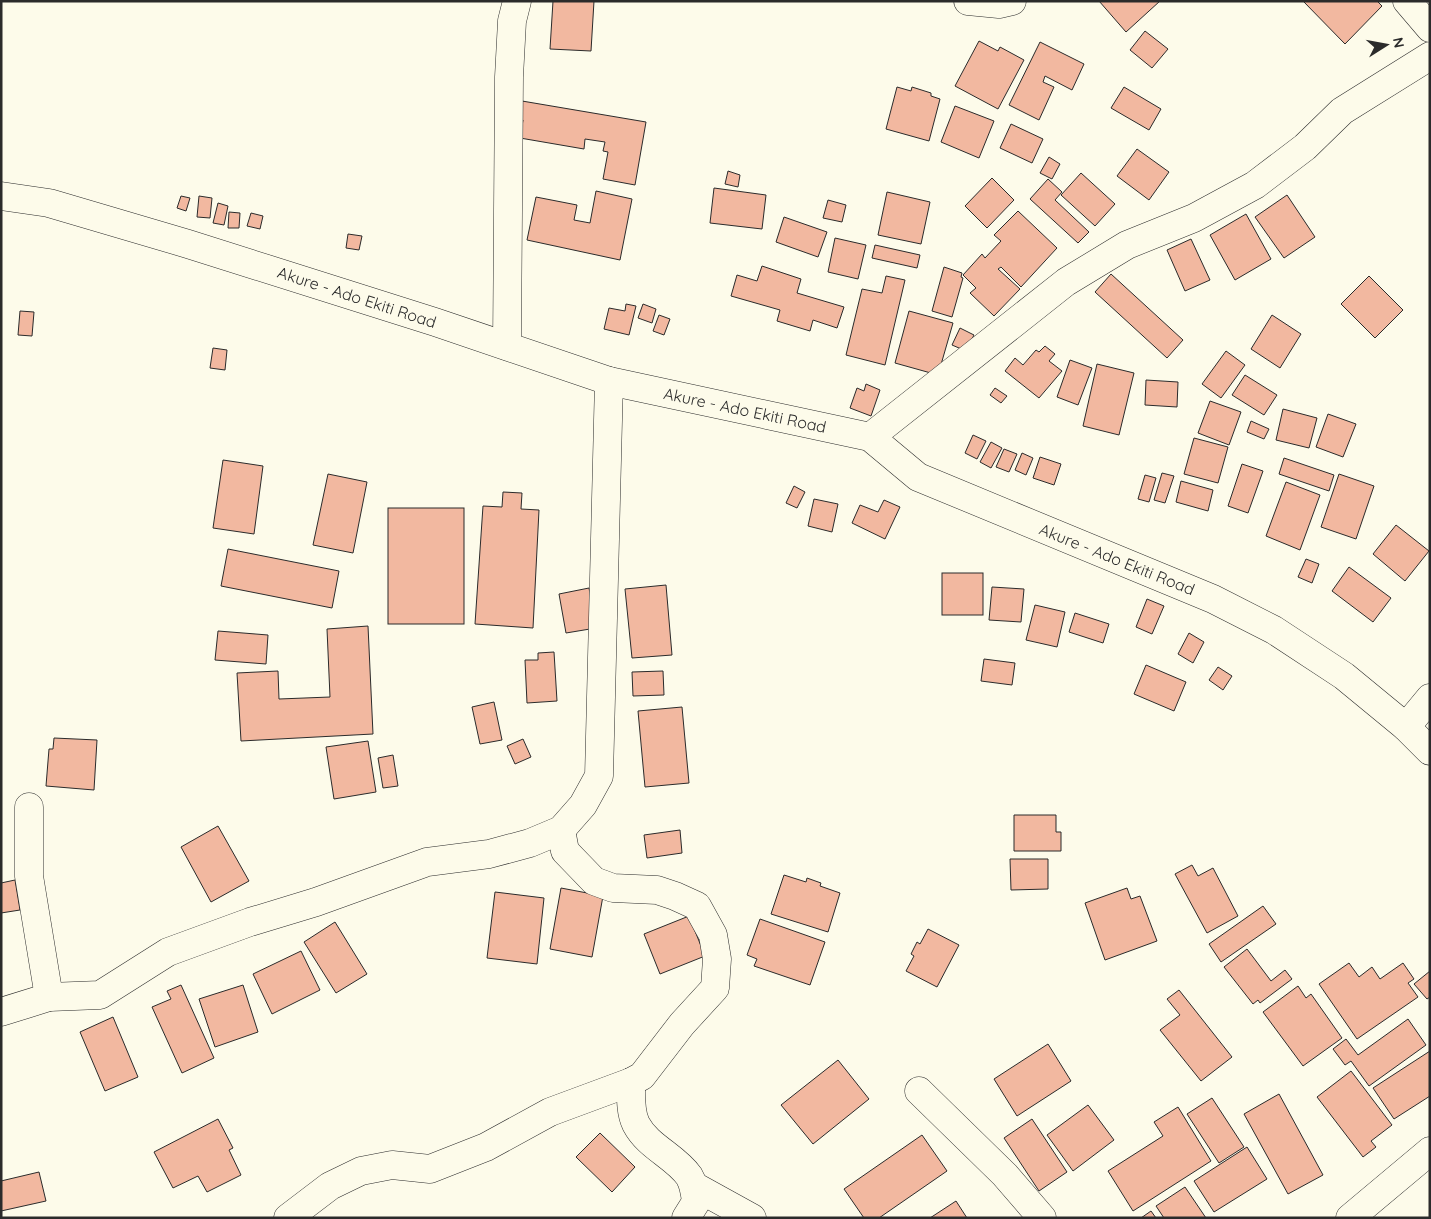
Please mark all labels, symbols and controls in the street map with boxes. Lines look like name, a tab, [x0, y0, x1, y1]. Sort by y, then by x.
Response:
north arrow	[1361, 20, 1411, 70]
text: N	[1389, 36, 1409, 49]
street label: Akure - Ado Ekiti Road	[275, 262, 439, 332]
street label: Akure - Ado Ekiti Road	[662, 383, 828, 437]
street label: Akure - Ado Ekiti Road	[1036, 519, 1198, 599]

